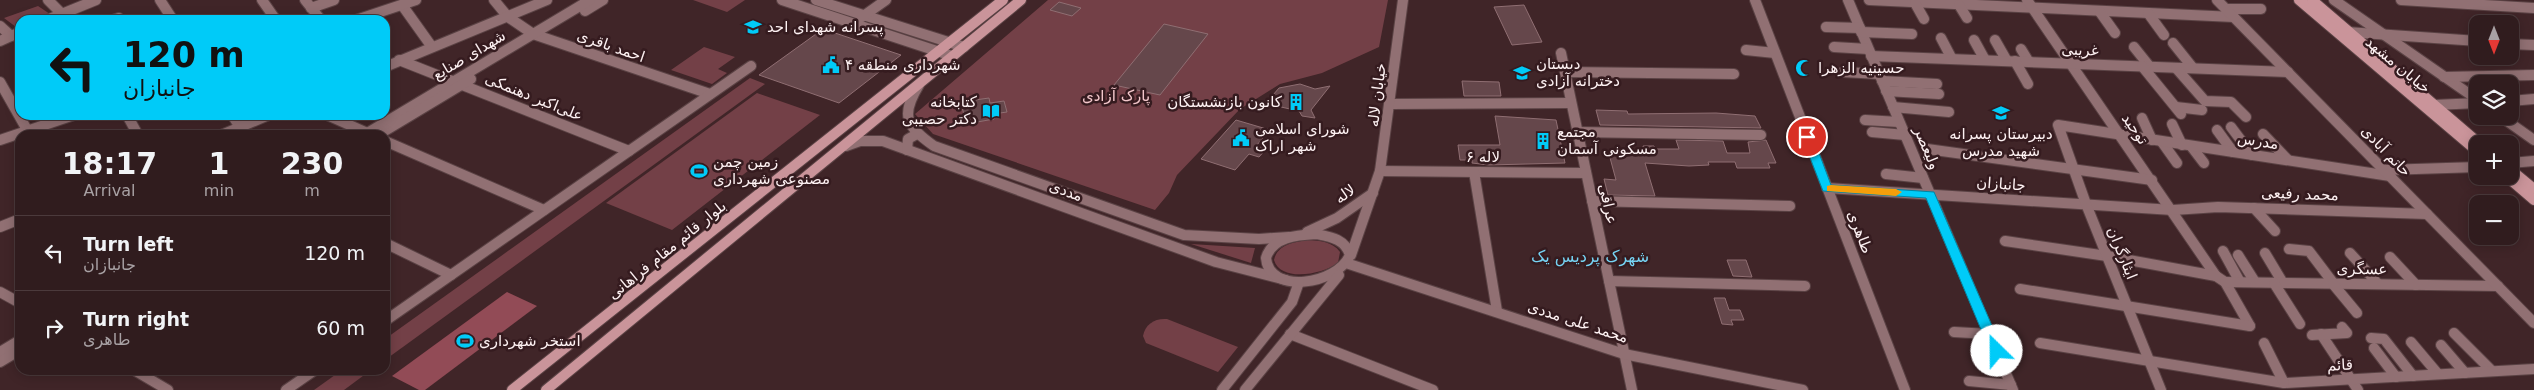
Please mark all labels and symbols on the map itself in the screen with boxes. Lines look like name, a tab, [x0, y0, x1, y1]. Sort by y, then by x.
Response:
north arrow	[2469, 15, 2519, 65]
school or university icon: پسرانه شهدای احد	[743, 17, 763, 37]
place label: پسرانه شهدای احد	[767, 18, 883, 37]
street label: شهدای صنایع	[429, 26, 509, 84]
street label: احمد باقری	[575, 26, 647, 66]
street label: خیابان مشهد	[2362, 33, 2434, 97]
street label: غریبی	[2061, 40, 2099, 60]
public building icon: شهرداری منطقه ۴	[821, 55, 841, 75]
place label: دبستان دخترانه آزادی	[1536, 55, 1620, 90]
place label: شهرداری منطقه ۴	[845, 56, 961, 74]
mosque icon: حسینیه الزهرا	[1794, 58, 1814, 78]
place label: حسینیه الزهرا	[1818, 59, 1904, 77]
street label: خیابان لاله	[1364, 62, 1390, 128]
school or university icon: دبستان دخترانه آزادی	[1512, 63, 1532, 83]
street label: علی‌اکبر دهنمکی	[482, 69, 586, 125]
park label: پارک آزادی	[1082, 87, 1150, 106]
building icon: کانون بازنشستگان	[1286, 92, 1306, 112]
place label: کتابخانه دکتر حصیبی	[902, 93, 978, 128]
place label: کانون بازنشستگان	[1167, 93, 1283, 111]
library icon: کتابخانه دکتر حصیبی	[981, 101, 1001, 121]
school or university icon: دبیرستان پسرانه شهید مدرس	[1991, 103, 2011, 123]
street label: توحید	[2118, 110, 2152, 148]
pin	[1786, 116, 1828, 158]
place label: شورای اسلامی شهر اراک	[1255, 120, 1349, 155]
street label: حاتم آبادی	[2357, 122, 2415, 180]
place label: مجتمع مسکونی آسمان	[1557, 123, 1657, 158]
street label: ولیعصر	[1910, 123, 1944, 172]
place label: دبیرستان پسرانه شهید مدرس	[1949, 125, 2053, 160]
public building icon: شورای اسلامی شهر اراک	[1231, 128, 1251, 148]
street label: مدرس	[2236, 129, 2280, 153]
building icon: مجتمع مسکونی آسمان	[1533, 131, 1553, 151]
street label: لاله ۶	[1466, 148, 1500, 166]
place label: زمین چمن مصنوعی شهرداری	[713, 153, 830, 188]
sports icon: زمین چمن مصنوعی شهرداری	[689, 161, 709, 181]
street label: جانبازان	[1976, 173, 2026, 195]
street label: مددی	[1047, 177, 1085, 205]
street label: لاله	[1331, 181, 1359, 207]
street label: عراقی	[1595, 182, 1621, 226]
street label: محمد رفیعی	[2261, 184, 2339, 204]
street label: بلوار قائم مقام فراهانی	[604, 197, 730, 303]
street label: طاهری	[1844, 208, 1876, 256]
street label: ایثارگران	[2103, 224, 2141, 282]
district label: شهرک پردیس یک	[1531, 247, 1649, 267]
street label: عسگری	[2337, 260, 2387, 278]
street label: محمد علی مددی	[1526, 297, 1630, 347]
position arrow	[1970, 324, 2022, 376]
sports icon: استخر شهرداری	[455, 331, 475, 351]
place label: استخر شهرداری	[479, 332, 581, 350]
street label: قائم	[2327, 355, 2353, 375]

